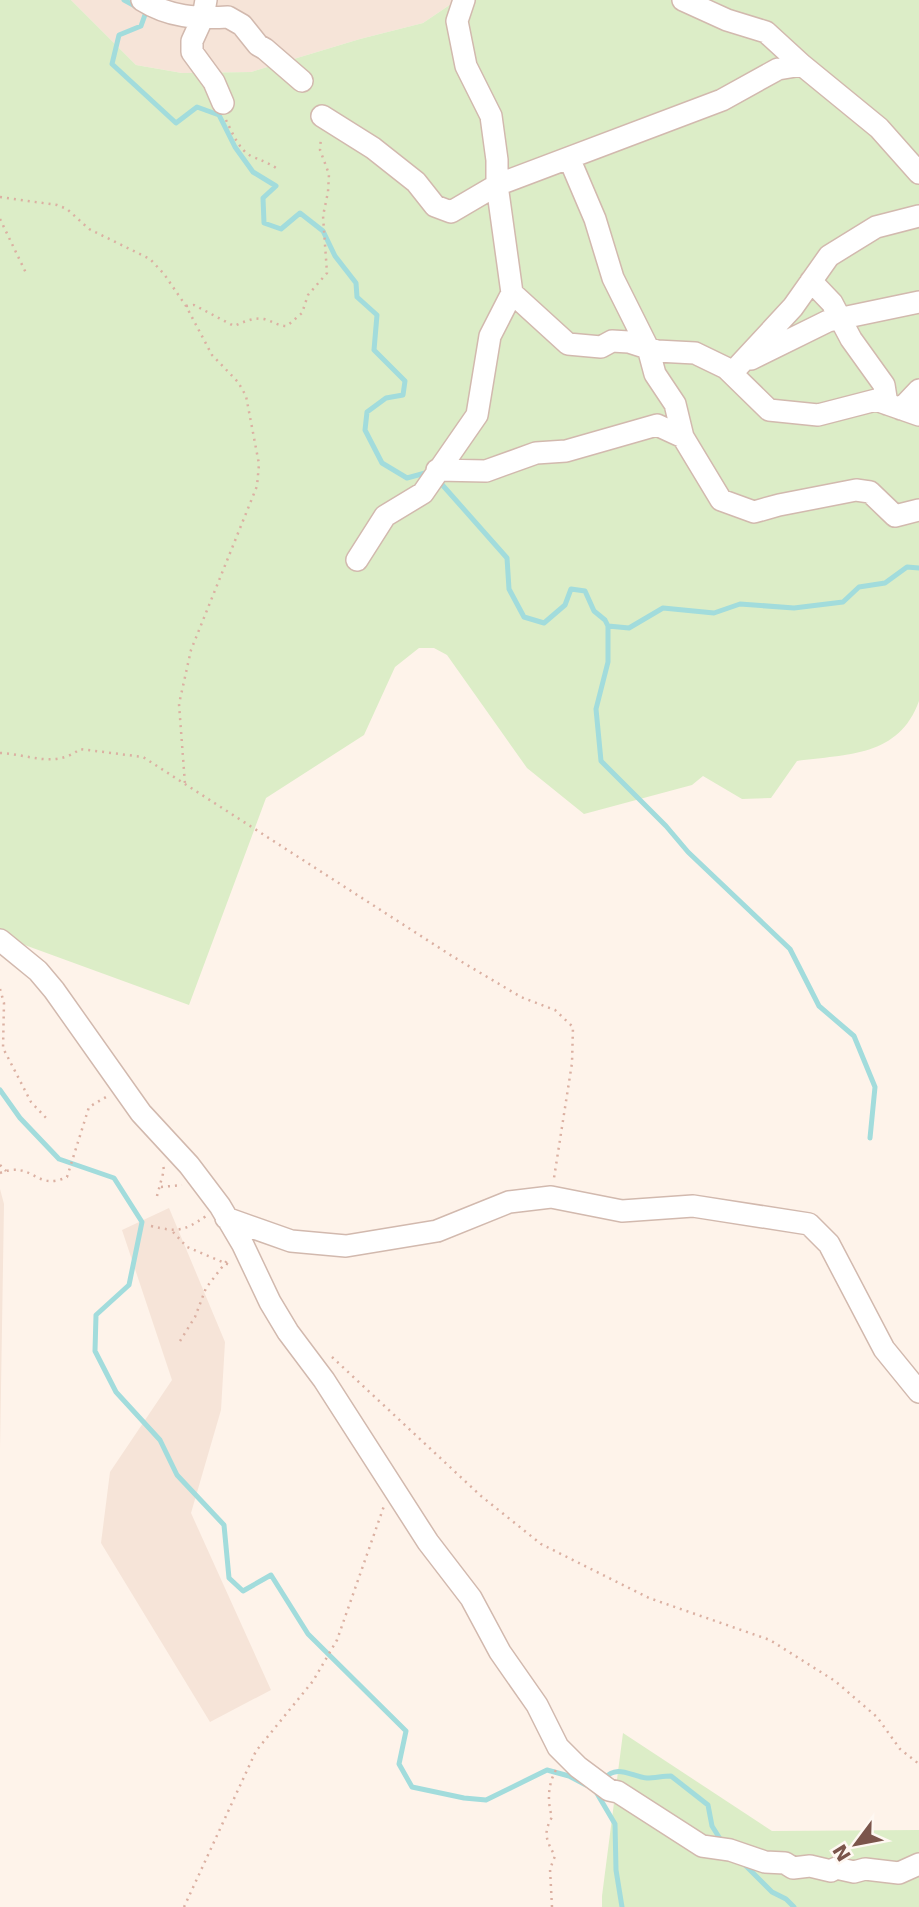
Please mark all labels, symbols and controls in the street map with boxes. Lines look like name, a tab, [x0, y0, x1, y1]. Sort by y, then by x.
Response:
north arrow	[821, 1809, 891, 1879]
text: N	[828, 1840, 855, 1866]

